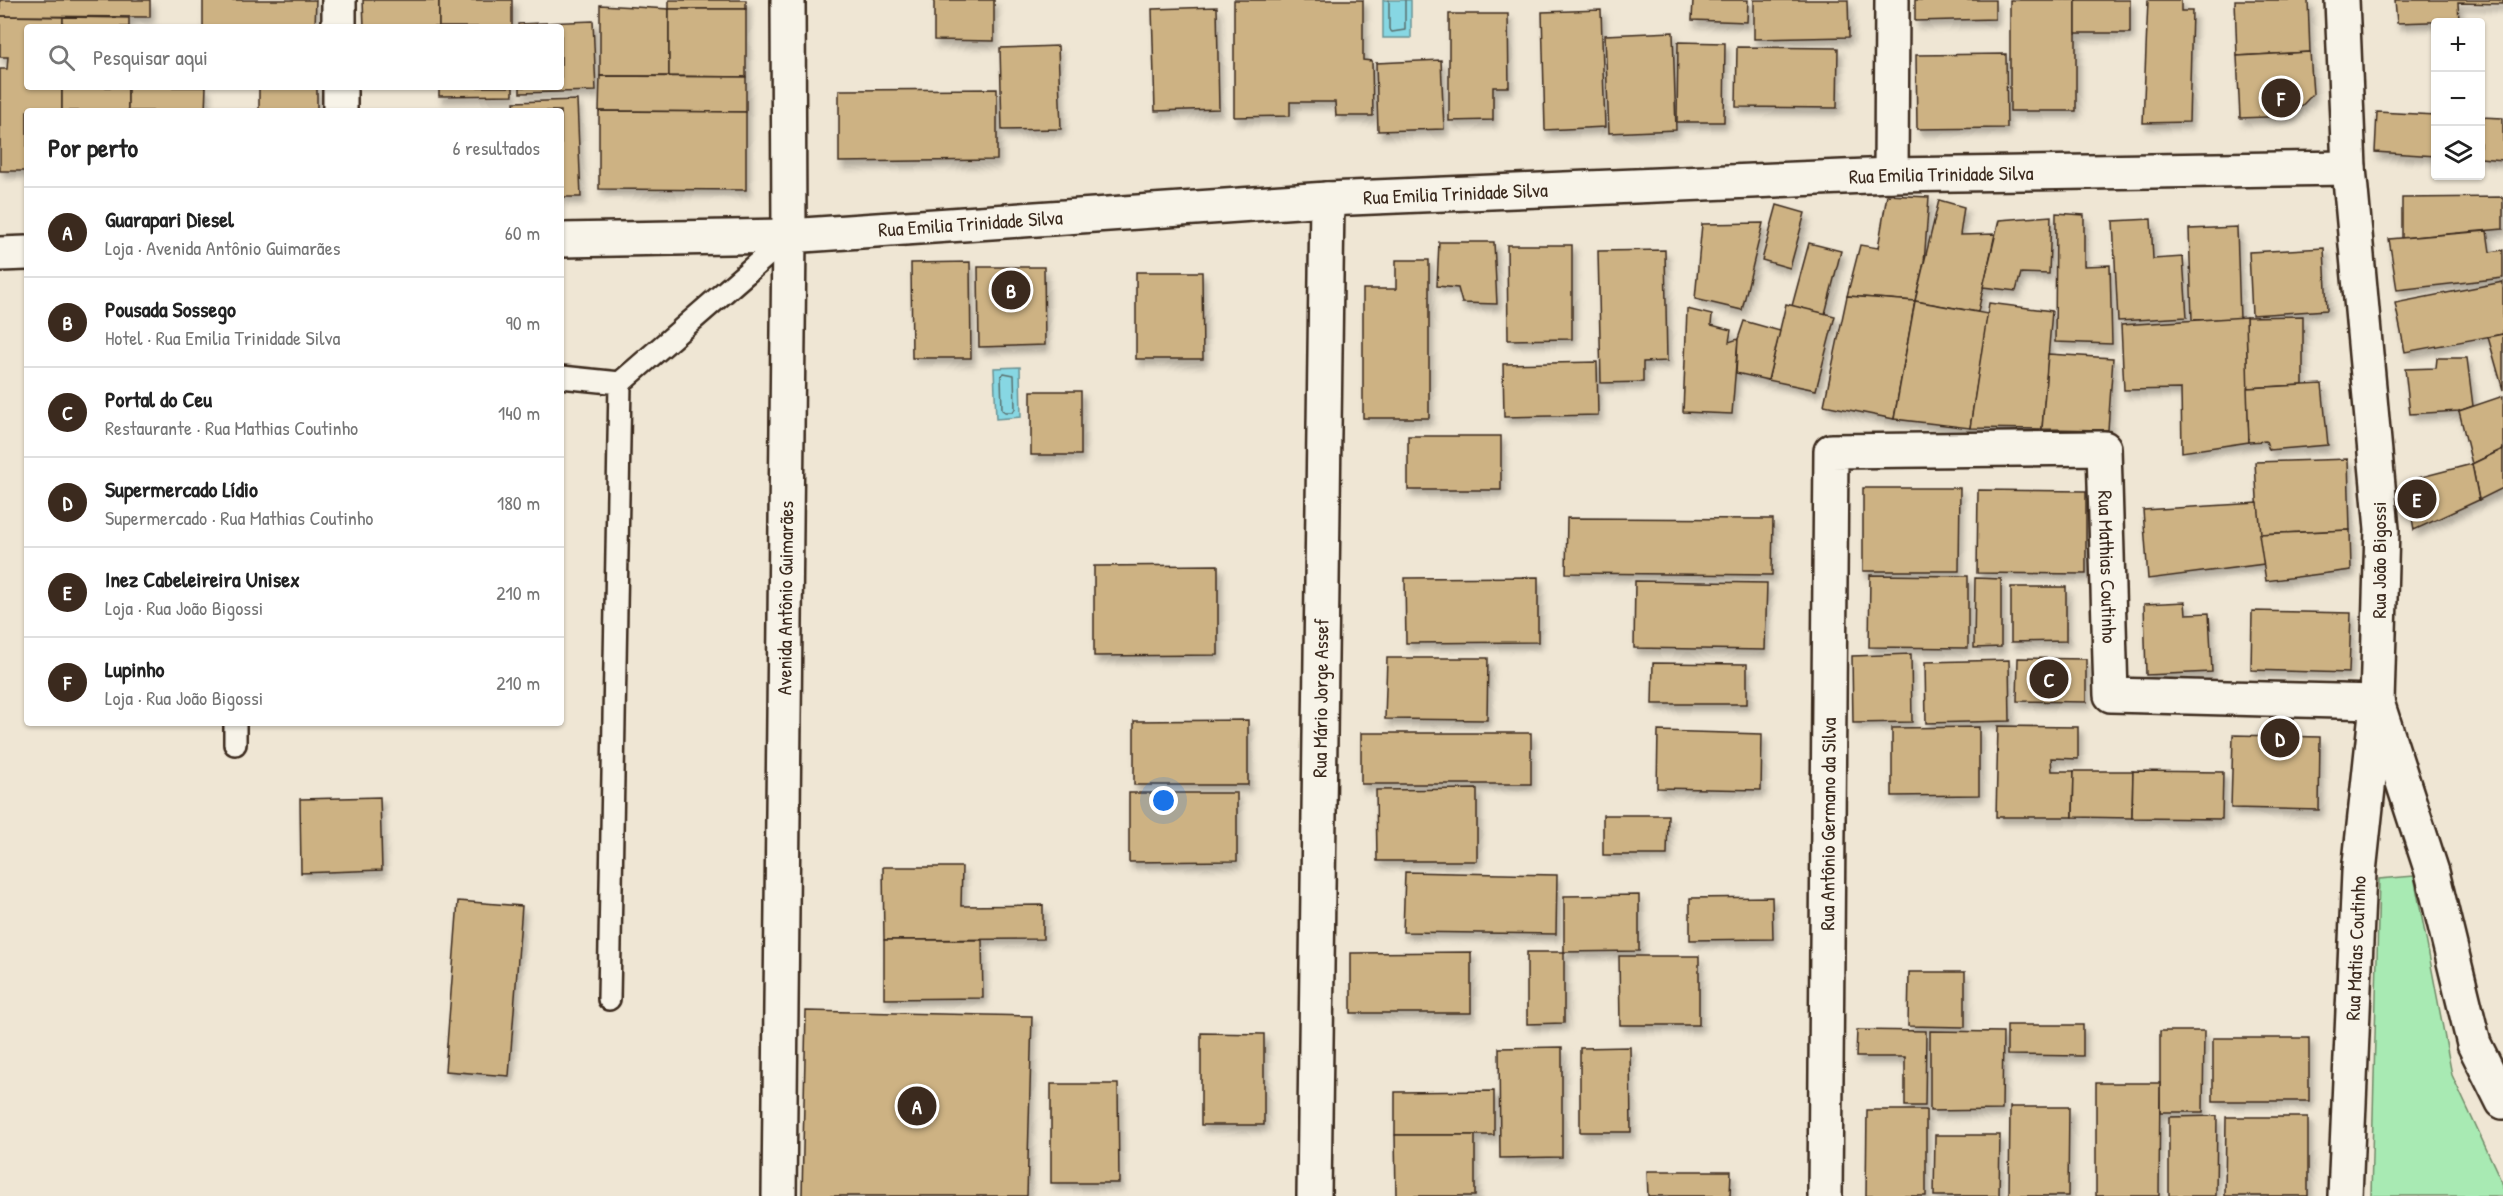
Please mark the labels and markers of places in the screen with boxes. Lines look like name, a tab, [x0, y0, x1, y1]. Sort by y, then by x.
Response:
pin: F	[2262, 76, 2300, 120]
pin: B	[992, 268, 1030, 312]
pin: E	[2398, 476, 2436, 522]
pin: C	[2030, 656, 2068, 702]
pin: D	[2260, 716, 2300, 760]
pin: A	[898, 1084, 936, 1128]

